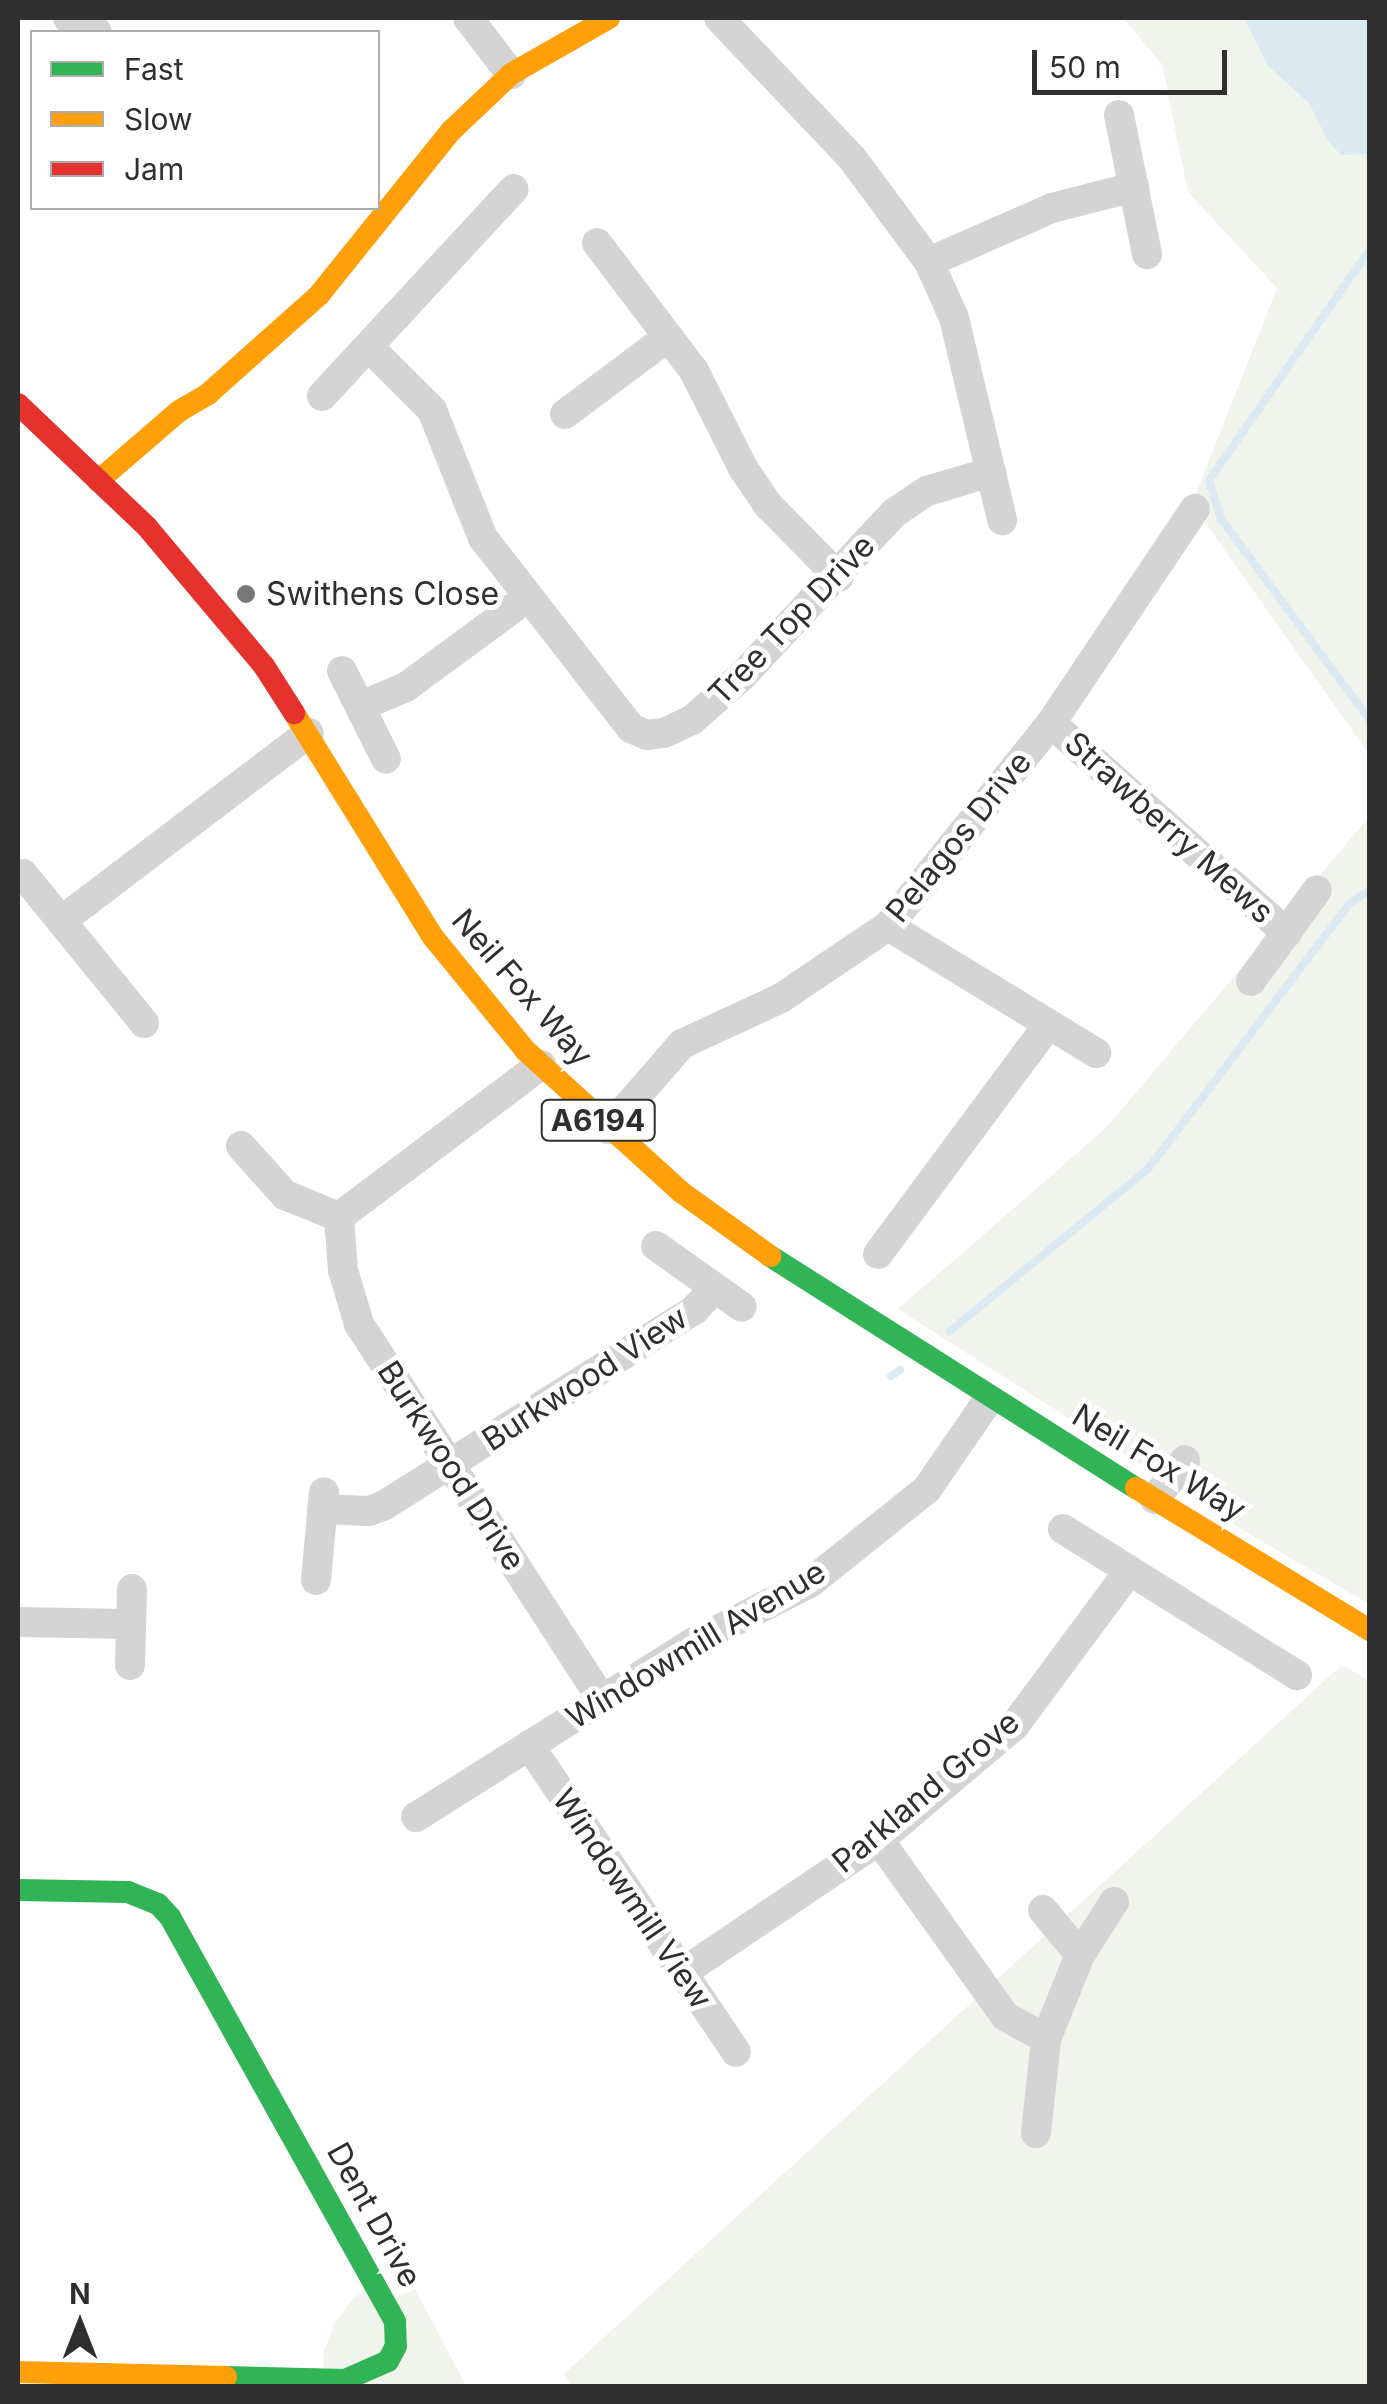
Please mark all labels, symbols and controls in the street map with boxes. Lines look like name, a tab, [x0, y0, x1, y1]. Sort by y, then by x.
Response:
legend	[30, 30, 380, 210]
scale bar	[1037, 30, 1232, 92]
text: 50 m	[1049, 49, 1121, 85]
text: Fast	[124, 51, 183, 87]
text: Slow	[124, 101, 193, 137]
text: Jam	[124, 151, 184, 187]
street label: Tree Top Drive	[701, 527, 883, 713]
place label: Swithens Close	[266, 575, 499, 613]
marker: Swithens Close	[235, 583, 257, 605]
street label: Strawberry Mews	[1057, 724, 1281, 932]
street label: Pelagos Drive	[878, 744, 1040, 930]
street label: Neil Fox Way	[443, 902, 601, 1074]
road number: A6194	[540, 1095, 656, 1145]
street label: Burkwood View	[475, 1298, 695, 1460]
street label: Burkwood Drive	[369, 1354, 533, 1578]
street label: Neil Fox Way	[1065, 1396, 1253, 1530]
street label: Windowmill Avenue	[560, 1553, 832, 1737]
street label: Parkland Grove	[825, 1703, 1027, 1881]
street label: Windowmill View	[544, 1782, 720, 2016]
street label: Dent Drive	[319, 2136, 429, 2294]
north arrow	[30, 2274, 130, 2374]
text: N	[69, 2277, 91, 2311]

